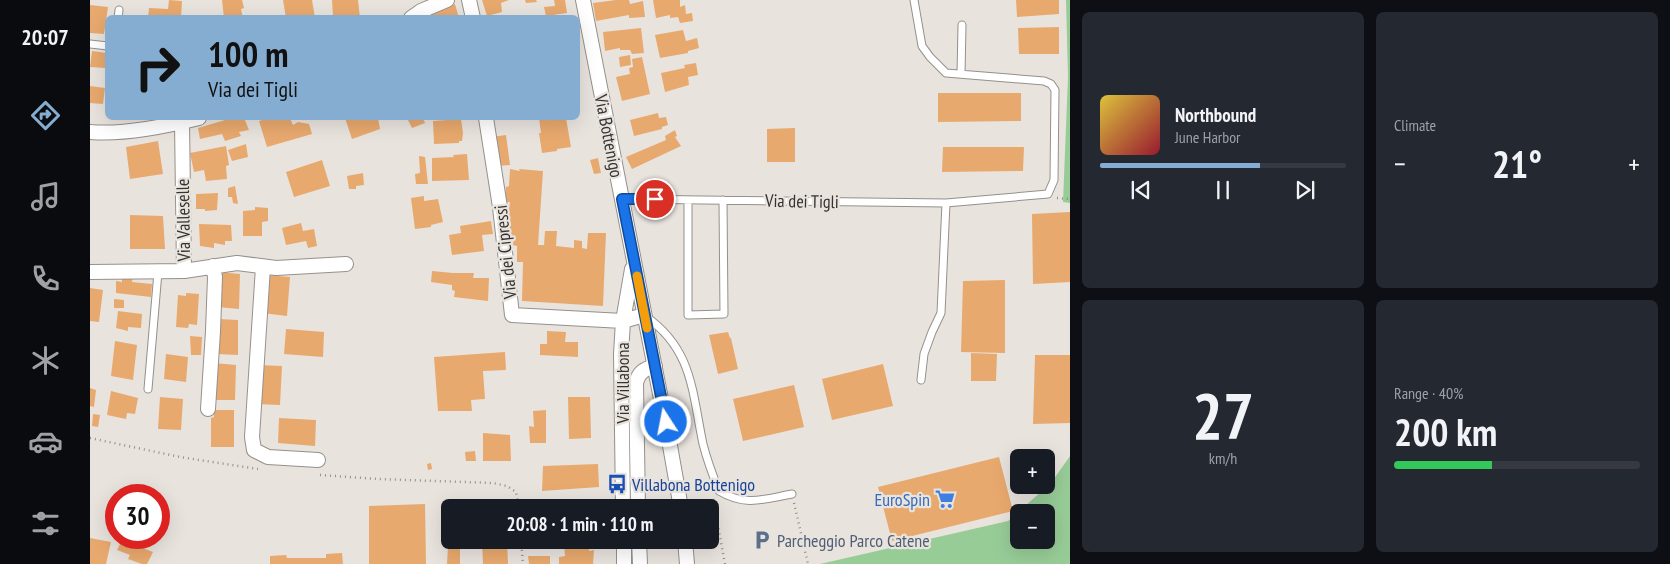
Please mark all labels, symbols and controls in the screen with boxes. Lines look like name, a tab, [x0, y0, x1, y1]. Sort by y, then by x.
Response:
text: 20:07	[21, 23, 69, 51]
text: 100 m	[208, 31, 289, 77]
icon: right	[125, 35, 190, 100]
text: Via dei Tigli	[208, 75, 298, 103]
street label: Via Bottenigo	[590, 92, 628, 180]
icon: directions	[28, 98, 63, 133]
text: Northbound	[1175, 103, 1256, 127]
text: Climate	[1394, 115, 1436, 135]
text: June Harbor	[1175, 127, 1240, 147]
text: 21°	[1492, 139, 1542, 188]
text: −	[1394, 145, 1406, 182]
text: +	[1628, 145, 1640, 182]
icon: previous	[1127, 176, 1155, 204]
icon: pause	[1209, 176, 1237, 204]
icon: next	[1291, 176, 1319, 204]
street label: Via Valleselle	[171, 178, 195, 263]
pin	[634, 178, 676, 220]
icon: music	[28, 179, 63, 214]
icon: arrive	[641, 185, 669, 213]
street label: Via dei Tigli	[764, 189, 839, 213]
street label: Via dei Cipressi	[489, 204, 521, 301]
icon: phone	[28, 261, 63, 296]
street label: Via Villabona	[611, 342, 634, 425]
icon: climate	[28, 343, 63, 378]
text: 27	[1192, 373, 1254, 457]
text: Range · 40%	[1394, 383, 1463, 403]
position arrow	[639, 395, 691, 447]
text: 200 km	[1394, 407, 1497, 456]
icon: car	[28, 424, 63, 459]
text: km/h	[1209, 448, 1237, 468]
map controls	[1010, 449, 1055, 549]
button: +	[1010, 449, 1055, 494]
bus stop icon: Villabona Bottenigo	[606, 473, 628, 495]
place label: Villabona Bottenigo	[631, 473, 755, 496]
speed limit sign: 30	[105, 484, 170, 549]
place label: EuroSpin	[874, 488, 930, 511]
supermarket icon: EuroSpin	[934, 488, 956, 510]
button: −	[1010, 504, 1055, 549]
icon: filters	[28, 506, 63, 541]
text: 20:08 · 1 min · 110 m	[507, 512, 653, 536]
parking icon: Parcheggio Parco Catene	[751, 529, 773, 551]
place label: Parcheggio Parco Catene	[777, 529, 930, 552]

